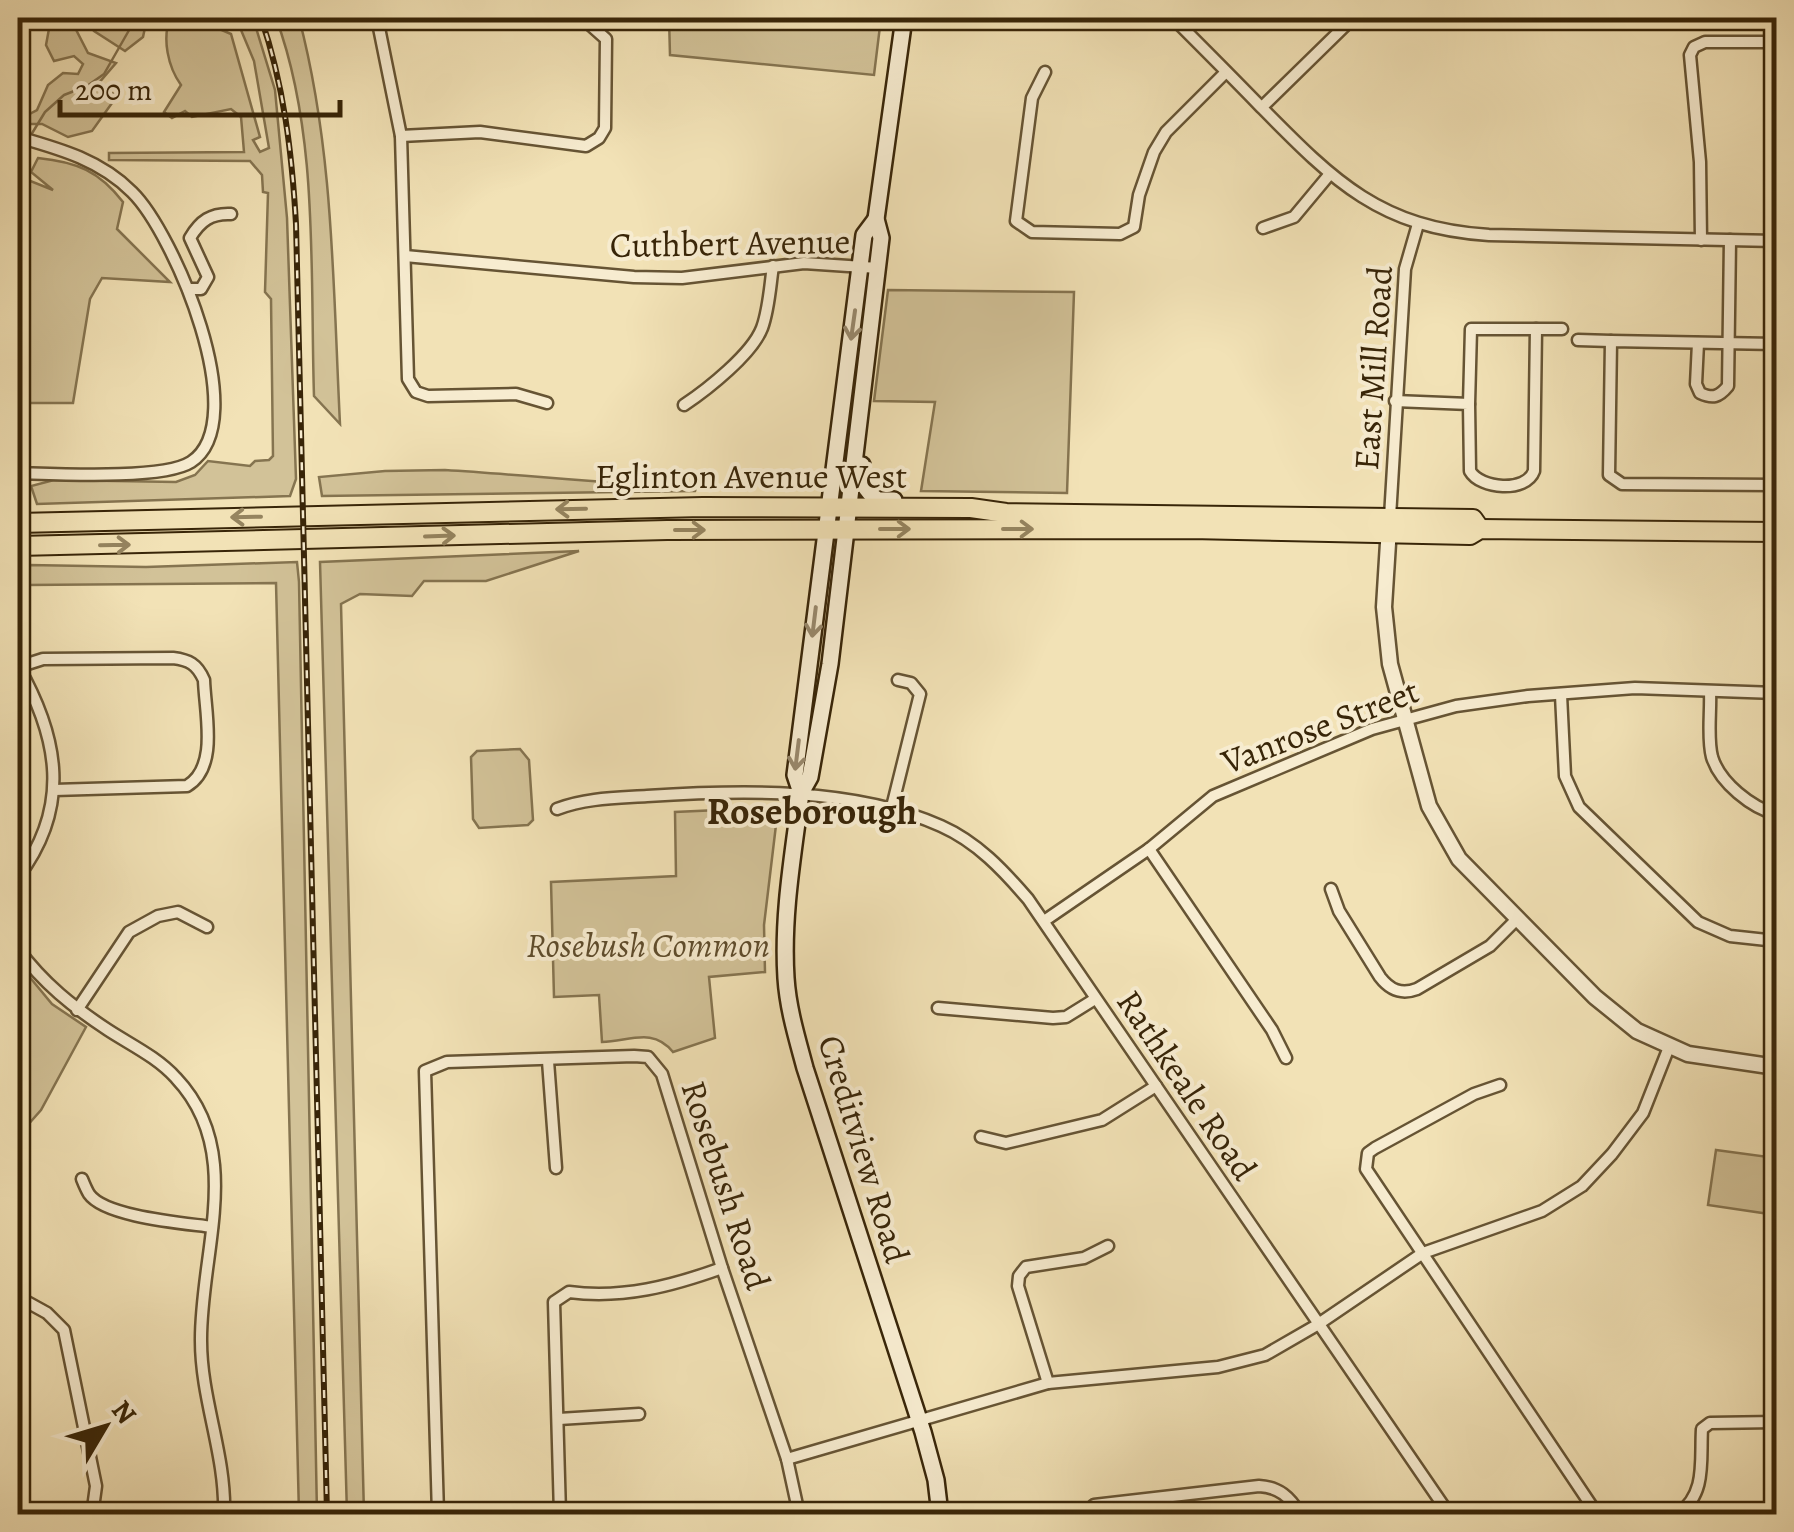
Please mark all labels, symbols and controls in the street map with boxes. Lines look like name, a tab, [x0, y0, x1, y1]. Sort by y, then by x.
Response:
scale bar	[60, 55, 340, 117]
text: 200 m	[75, 70, 152, 110]
street label: Cuthbert Avenue	[609, 217, 851, 269]
street label: East Mill Road	[1342, 264, 1404, 472]
one-way arrow	[844, 308, 862, 341]
street label: Eglinton Avenue West	[595, 452, 907, 500]
one-way arrow	[556, 500, 588, 518]
one-way arrow	[231, 508, 263, 527]
one-way arrow	[674, 520, 706, 540]
one-way arrow	[878, 520, 911, 538]
one-way arrow	[1002, 520, 1034, 538]
one-way arrow	[423, 526, 455, 545]
one-way arrow	[98, 536, 130, 554]
one-way arrow	[804, 606, 823, 638]
street label: Vanrose Street	[1214, 666, 1425, 786]
one-way arrow	[787, 738, 806, 770]
district label: Roseborough	[707, 785, 917, 837]
park label: Rosebush Common	[526, 921, 770, 969]
street label: Rathkeale Road	[1106, 980, 1269, 1190]
street label: Creditview Road	[807, 1029, 921, 1269]
street label: Rosebush Road	[670, 1074, 782, 1296]
north arrow	[55, 1377, 155, 1477]
text: N	[103, 1392, 145, 1432]

